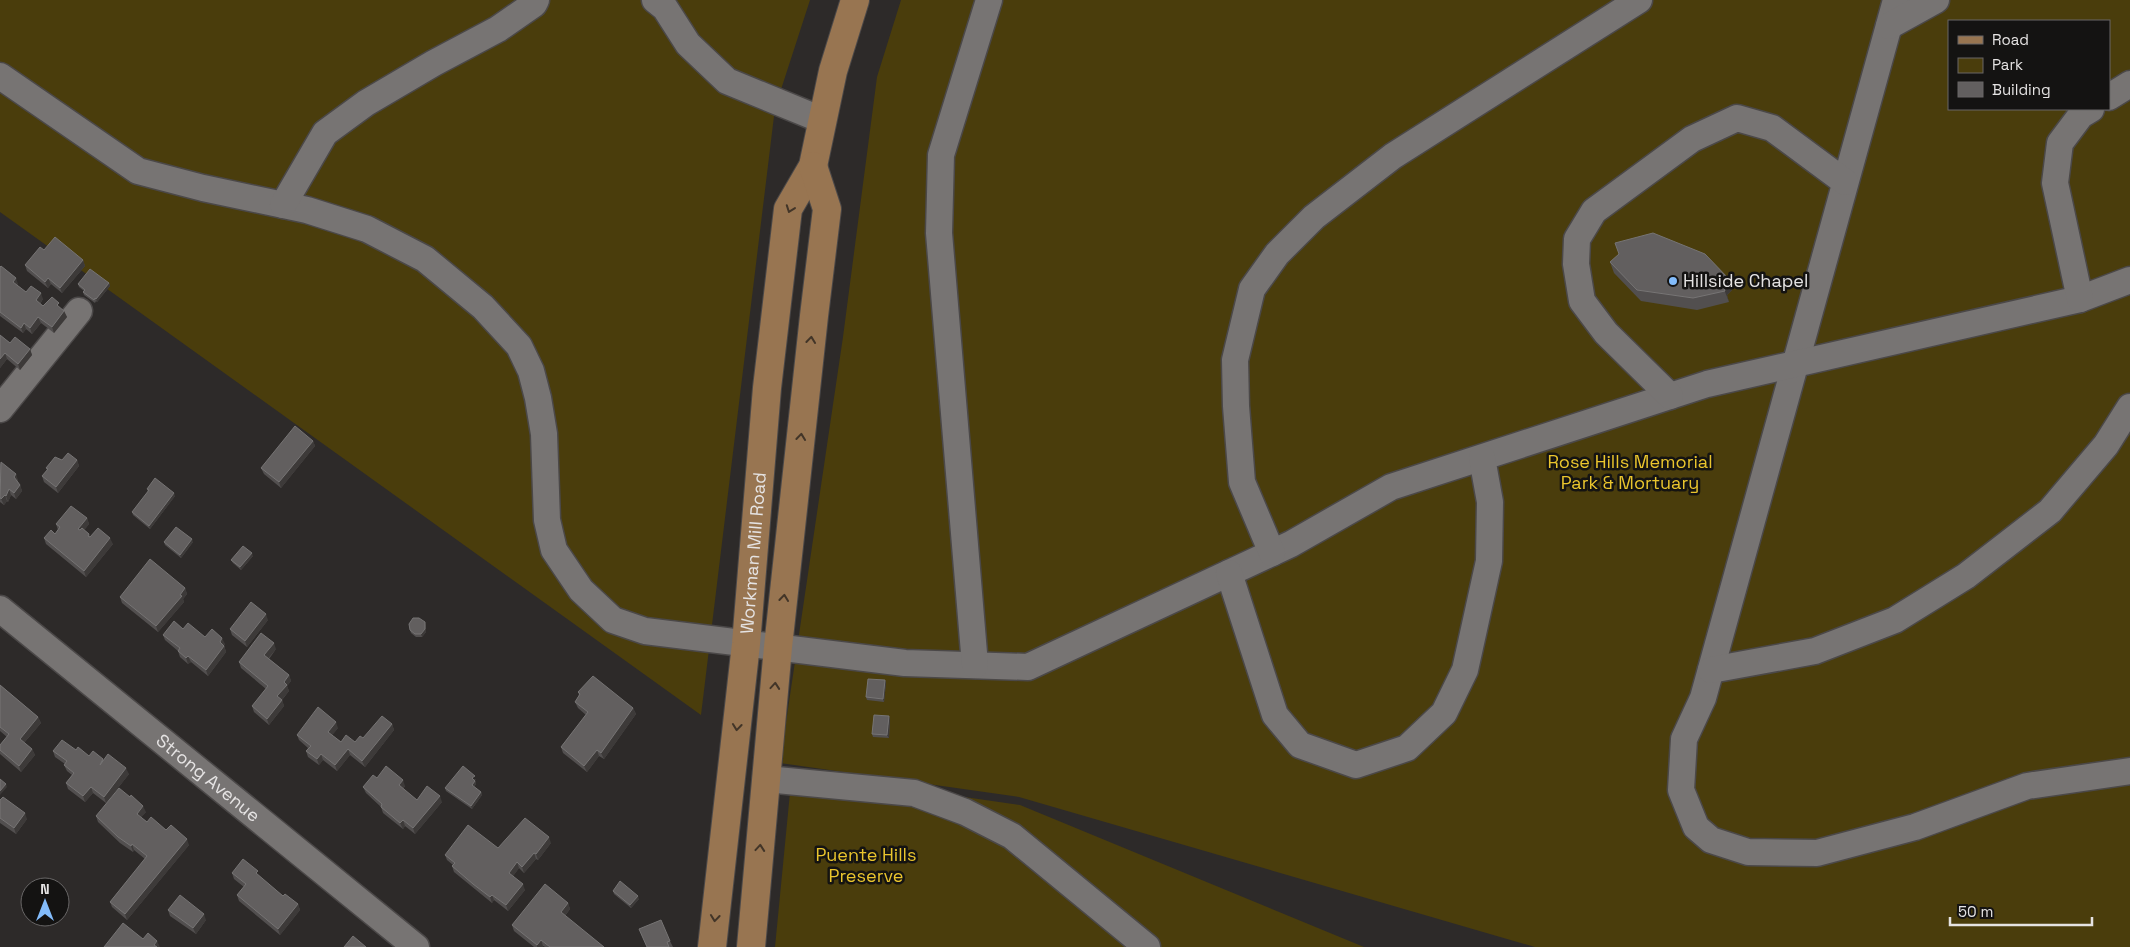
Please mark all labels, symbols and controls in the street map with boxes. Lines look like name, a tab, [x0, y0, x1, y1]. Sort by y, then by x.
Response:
legend	[1948, 20, 2110, 110]
text: Road	[1992, 30, 2029, 49]
text: Park	[1992, 55, 2023, 74]
text: Building	[1992, 80, 2051, 99]
one-way arrow	[786, 204, 796, 213]
place label: Hillside Chapel	[1683, 269, 1808, 292]
marker: Hillside Chapel	[1667, 275, 1679, 287]
one-way arrow	[806, 335, 817, 343]
one-way arrow	[795, 432, 806, 440]
park label: Rose Hills Memorial Park & Mortuary	[1547, 450, 1713, 494]
street label: Workman Mill Road	[735, 471, 771, 635]
one-way arrow	[778, 594, 789, 602]
one-way arrow	[769, 682, 780, 690]
one-way arrow	[732, 723, 743, 731]
street label: Strong Avenue	[152, 728, 265, 827]
park label: Puente Hills Preserve	[815, 843, 917, 887]
one-way arrow	[754, 844, 765, 852]
north arrow	[20, 877, 70, 927]
text: N	[40, 880, 50, 898]
scale bar	[1950, 894, 2092, 926]
text: 50 m	[1958, 902, 1993, 921]
one-way arrow	[710, 915, 721, 923]

